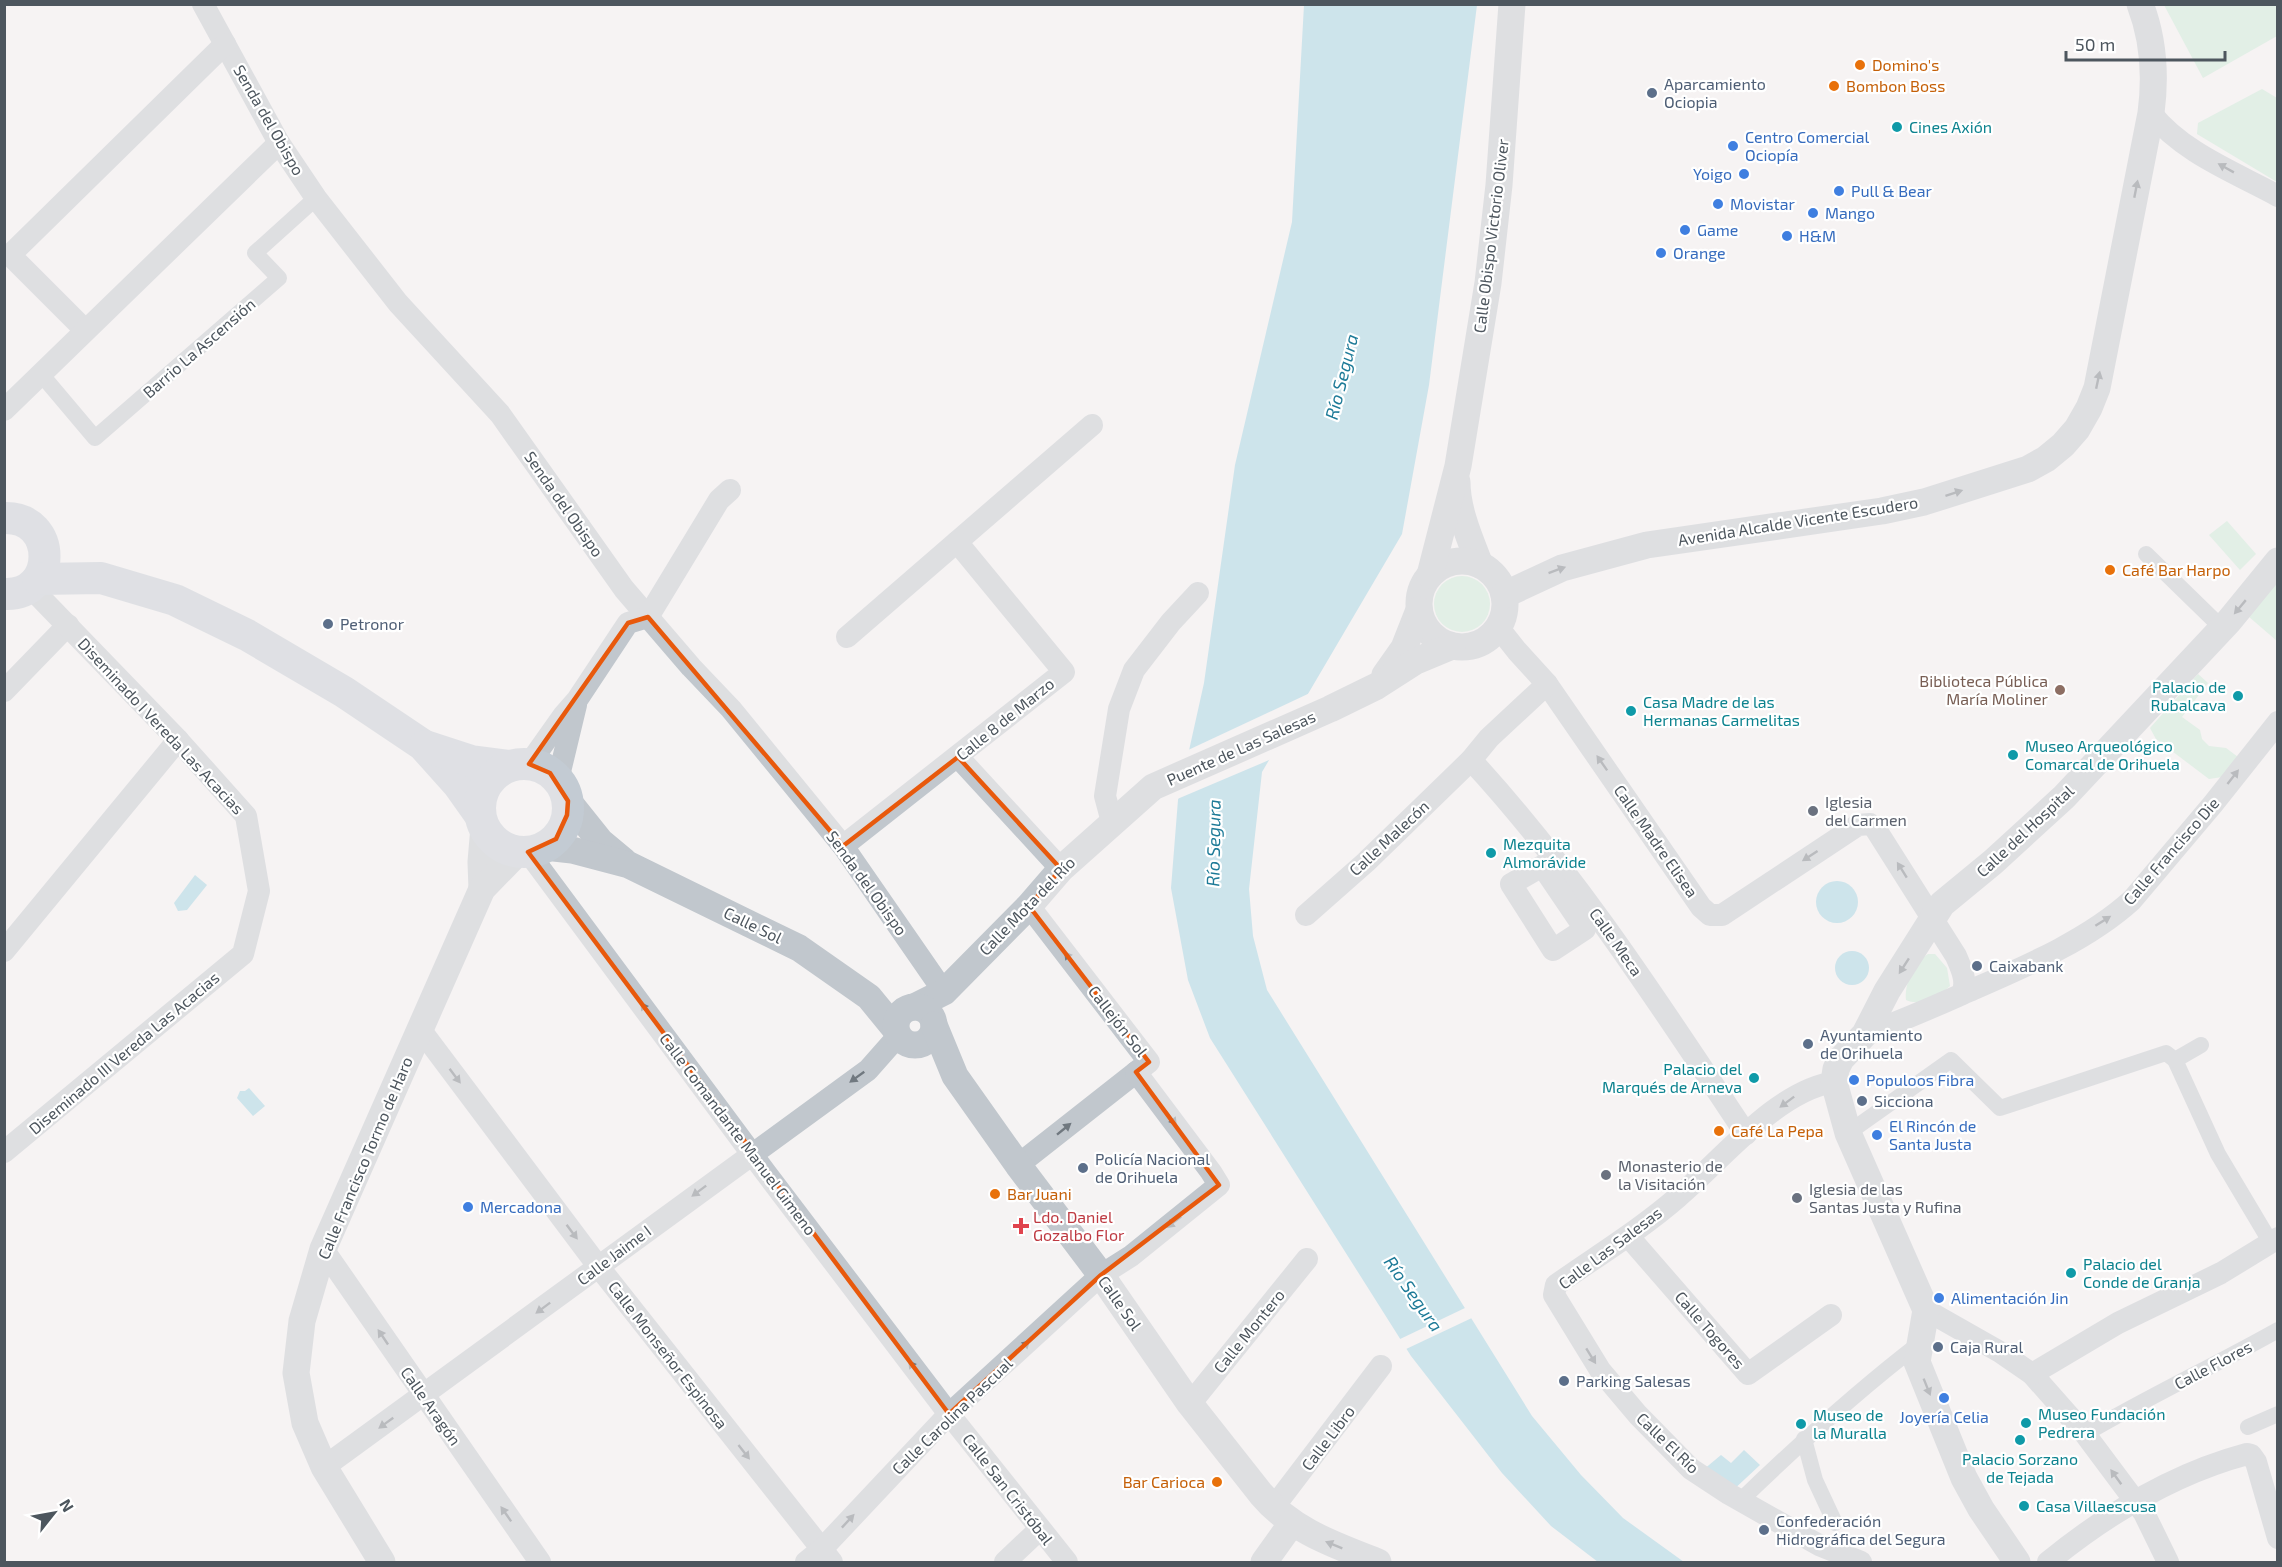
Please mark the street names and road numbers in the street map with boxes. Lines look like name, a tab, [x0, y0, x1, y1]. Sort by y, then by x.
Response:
street label: Senda del Obispo	[230, 61, 309, 178]
street label: Calle Obispo Victorio Oliver	[1469, 137, 1512, 334]
street label: Barrio La Ascensión	[139, 294, 259, 402]
street label: Senda del Obispo	[521, 447, 608, 560]
street label: Avenida Alcalde Vicente Escudero	[1677, 492, 1919, 549]
street label: Diseminado I Vereda Las Acacias	[75, 634, 248, 818]
street label: Calle 8 de Marzo	[952, 673, 1058, 764]
street label: Puente de Las Salesas	[1163, 706, 1318, 789]
street label: Calle Madre Elisea	[1610, 781, 1702, 901]
street label: Calle del Hospital	[1972, 781, 2077, 881]
street label: Calle Francisco Die	[2119, 793, 2222, 908]
street label: Calle Malecón	[1345, 796, 1432, 879]
street label: Senda del Obispo	[823, 827, 912, 939]
street label: Calle Mota del Río	[975, 852, 1079, 959]
street label: Calle Sol	[721, 902, 786, 947]
street label: Calle Meca	[1586, 904, 1647, 979]
street label: Diseminado III Vereda Las Acacias	[25, 967, 223, 1138]
street label: Callejón Sol	[1084, 981, 1152, 1061]
street label: Calle Comandante Manuel Gimeno	[656, 1029, 821, 1239]
street label: Calle Francisco Tormo de Haro	[313, 1054, 416, 1262]
street label: Calle Las Salesas	[1554, 1203, 1665, 1293]
street label: Calle Jaime I	[573, 1221, 654, 1289]
street label: Calle Sol	[1095, 1272, 1146, 1334]
street label: Calle Monseñor Espinosa	[605, 1277, 732, 1432]
street label: Calle Montero	[1209, 1285, 1288, 1376]
street label: Calle Togores	[1671, 1287, 1749, 1372]
street label: Calle Flores	[2171, 1336, 2255, 1393]
street label: Calle Carolina Pascual	[888, 1353, 1016, 1478]
street label: Calle Aragón	[397, 1363, 465, 1449]
street label: Calle Libro	[1297, 1402, 1358, 1474]
street label: Calle El Río	[1633, 1408, 1704, 1477]
street label: Calle San Cristóbal	[959, 1429, 1058, 1548]

